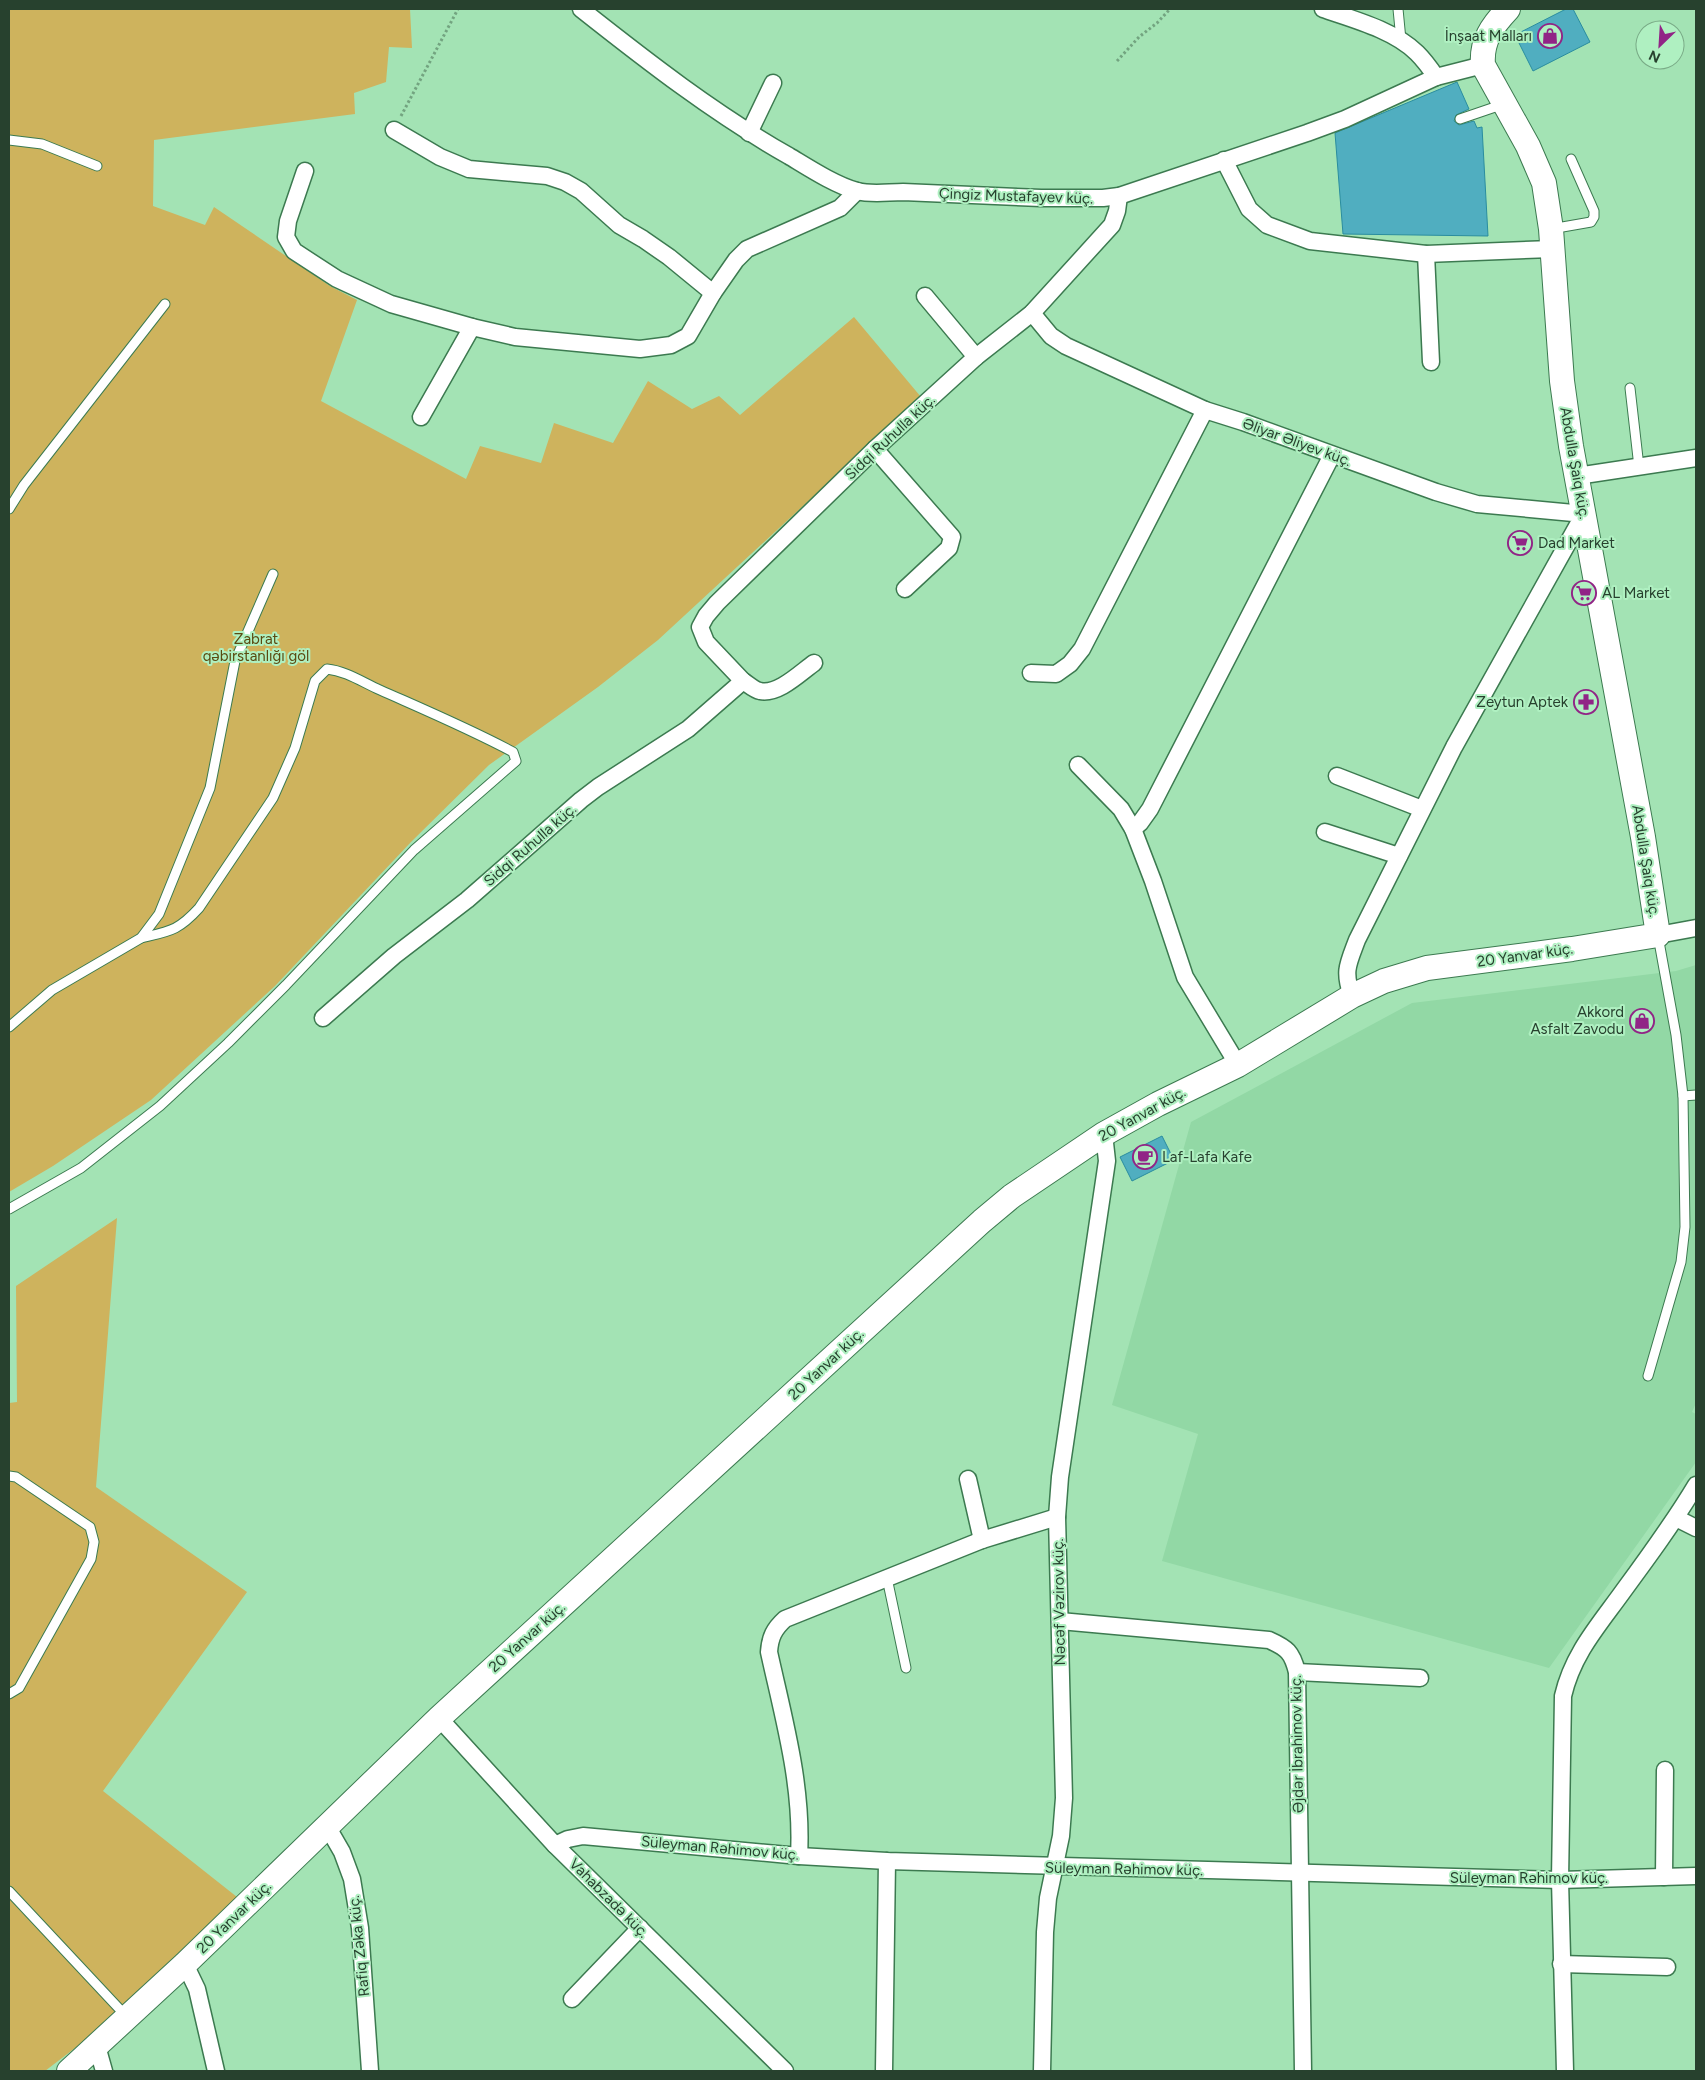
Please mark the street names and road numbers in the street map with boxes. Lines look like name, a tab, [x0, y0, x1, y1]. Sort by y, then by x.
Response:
street label: Çingiz Mustafayev küç.	[938, 184, 1094, 208]
street label: Sidqi Ruhulla küç.	[841, 391, 939, 483]
street label: Abdulla Şaiq küç.	[1556, 405, 1594, 521]
street label: Əliyar Əliyev küç.	[1240, 414, 1354, 470]
street label: Sidqi Ruhulla küç.	[480, 800, 580, 890]
street label: Abdulla Şaiq küç.	[1628, 803, 1664, 919]
street label: 20 Yanvar küç.	[1476, 939, 1574, 971]
street label: 20 Yanvar küç.	[1095, 1083, 1189, 1145]
street label: 20 Yanvar küç.	[784, 1324, 868, 1404]
street label: Nəcəf Vəzirov küç.	[1049, 1538, 1069, 1666]
street label: 20 Yanvar küç.	[485, 1598, 569, 1676]
street label: Əjdər İbrahimov küç.	[1287, 1675, 1307, 1813]
street label: Süleyman Rəhimov küç.	[640, 1832, 800, 1864]
street label: Vahabzadə küç.	[566, 1855, 652, 1941]
street label: Süleyman Rəhimov küç.	[1045, 1859, 1203, 1879]
street label: Süleyman Rəhimov küç.	[1450, 1869, 1608, 1887]
street label: 20 Yanvar küç.	[193, 1877, 275, 1957]
street label: Rafiq Zəka küç.	[345, 1894, 373, 1998]

